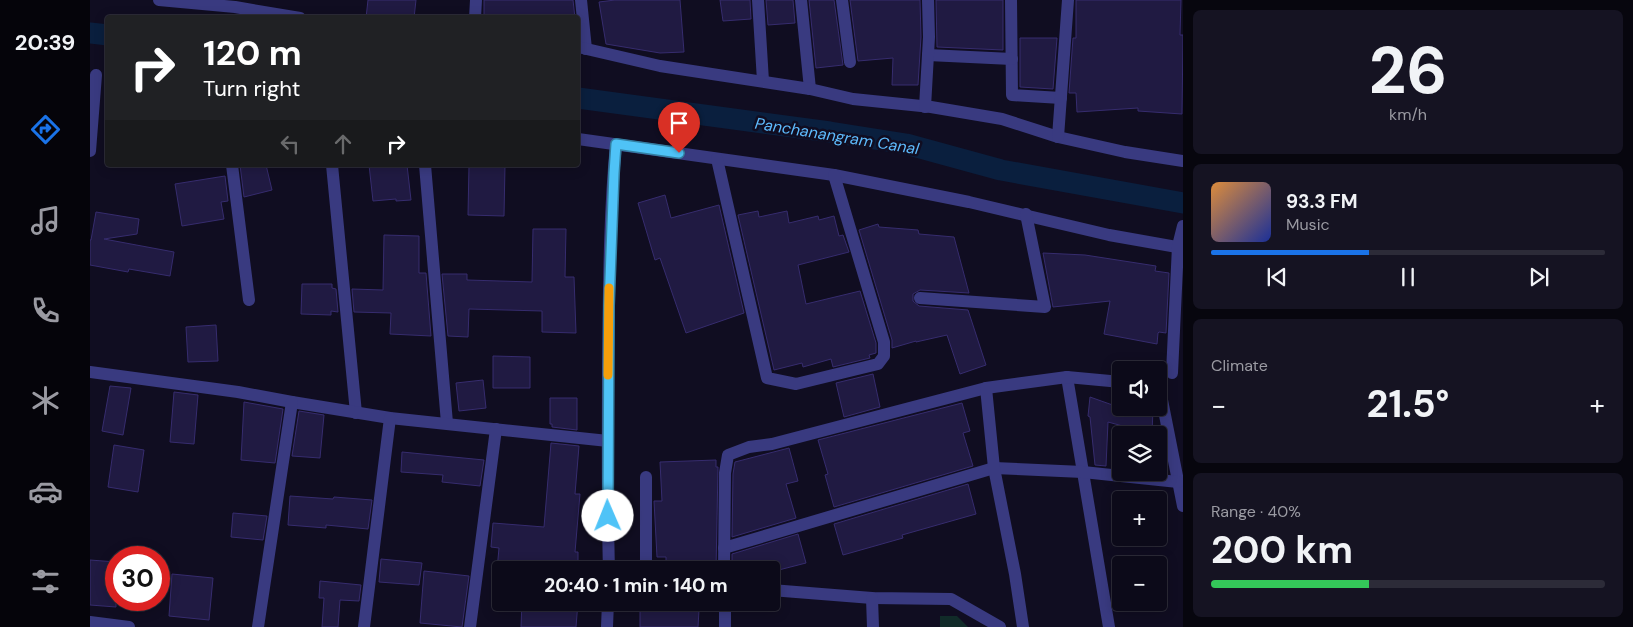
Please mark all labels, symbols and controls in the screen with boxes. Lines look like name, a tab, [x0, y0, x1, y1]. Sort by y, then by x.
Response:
text: 20:39	[15, 28, 75, 57]
text: 26	[1369, 29, 1447, 113]
text: 120 m	[203, 30, 302, 76]
icon: right	[120, 35, 185, 100]
text: Turn right	[203, 74, 300, 103]
pin	[658, 102, 700, 153]
text: km/h	[1389, 104, 1427, 125]
icon: arrive	[665, 109, 693, 137]
icon: directions	[28, 112, 63, 147]
water label: Panchanangram Canal	[753, 113, 921, 159]
icon: left	[276, 130, 304, 158]
icon: ahead	[329, 130, 357, 158]
icon: right	[382, 130, 410, 158]
text: 93.3 FM	[1286, 189, 1358, 214]
icon: music	[28, 203, 63, 238]
text: Music	[1286, 214, 1330, 235]
icon: previous	[1263, 263, 1291, 291]
icon: pause	[1394, 263, 1422, 291]
icon: next	[1525, 263, 1553, 291]
icon: phone	[28, 293, 63, 328]
text: Climate	[1211, 355, 1268, 376]
map controls	[1112, 361, 1167, 611]
button: sound	[1112, 361, 1167, 416]
text: 21.5°	[1367, 379, 1449, 429]
icon: climate	[28, 383, 63, 418]
text: −	[1211, 387, 1226, 424]
text: +	[1590, 387, 1605, 424]
button: layers	[1112, 426, 1167, 481]
icon: car	[28, 474, 63, 509]
position arrow	[581, 489, 633, 541]
button: +	[1112, 491, 1167, 546]
text: Range · 40%	[1211, 501, 1301, 522]
text: 200 km	[1211, 525, 1353, 575]
speed limit sign: 30	[105, 546, 170, 611]
button: −	[1112, 556, 1167, 611]
icon: filters	[28, 564, 63, 599]
text: 20:40 · 1 min · 140 m	[544, 573, 728, 598]

